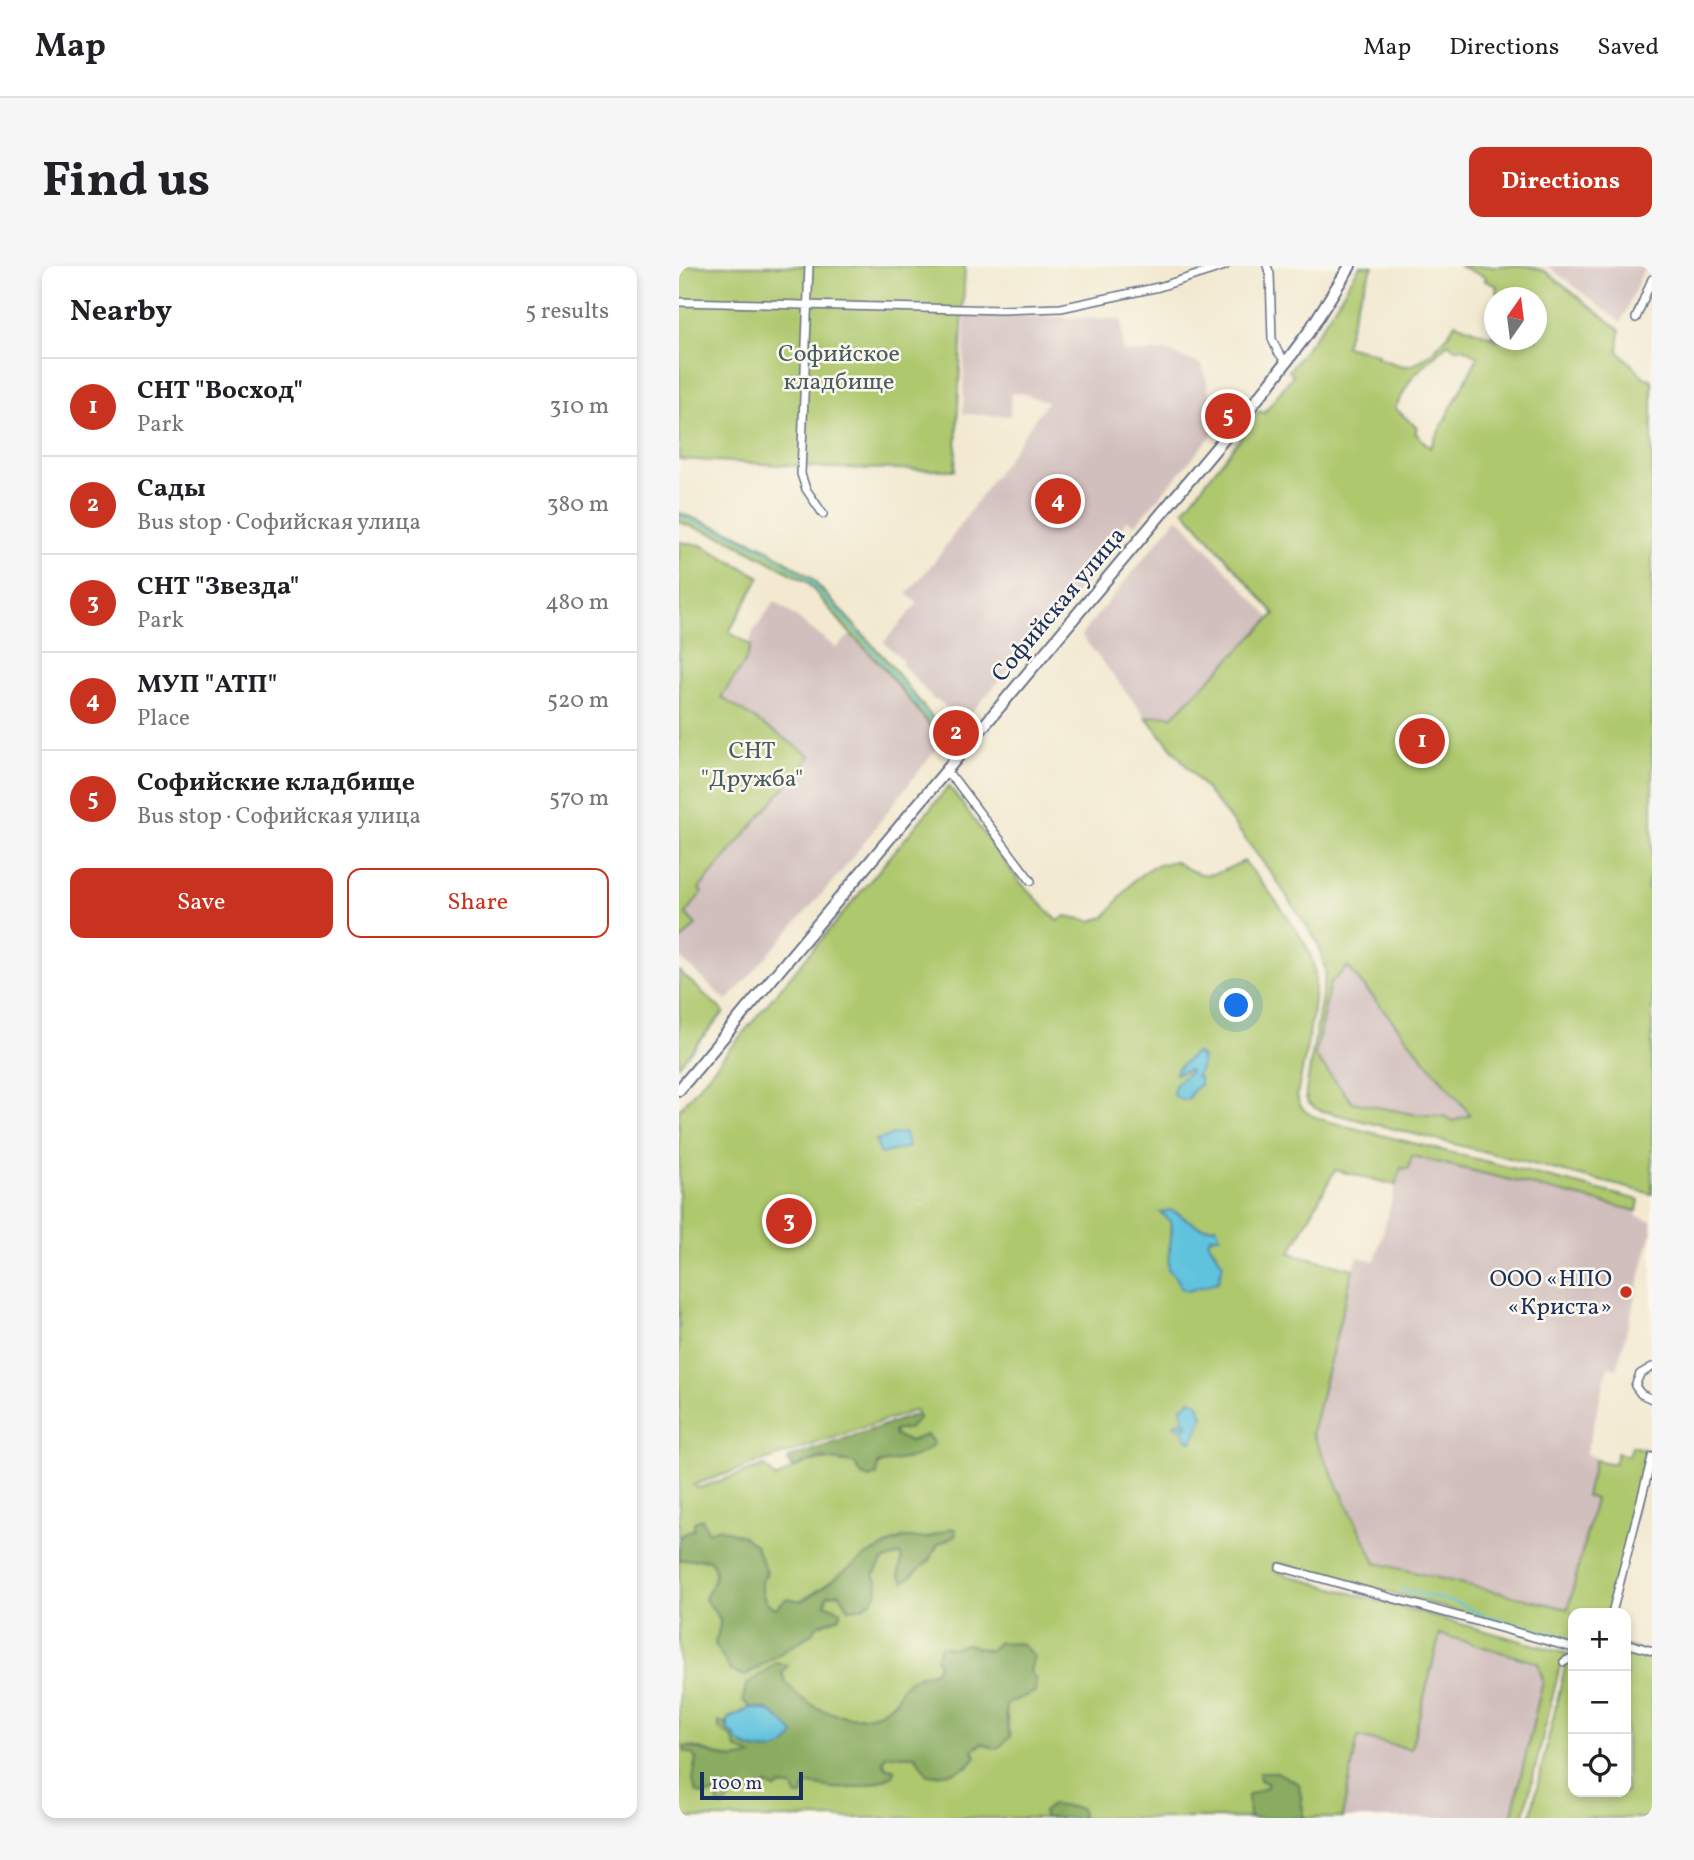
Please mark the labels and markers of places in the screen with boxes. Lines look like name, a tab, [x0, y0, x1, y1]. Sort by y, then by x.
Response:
pin: 5	[1205, 390, 1251, 442]
pin: 4	[1035, 475, 1081, 527]
pin: 2	[933, 707, 979, 759]
pin: 1	[1399, 715, 1445, 767]
pin: 3	[766, 1195, 812, 1247]
place label: ООО «НПО «Криста»	[1489, 1263, 1612, 1325]
marker: ООО «НПО «Криста»	[1618, 1284, 1634, 1300]

